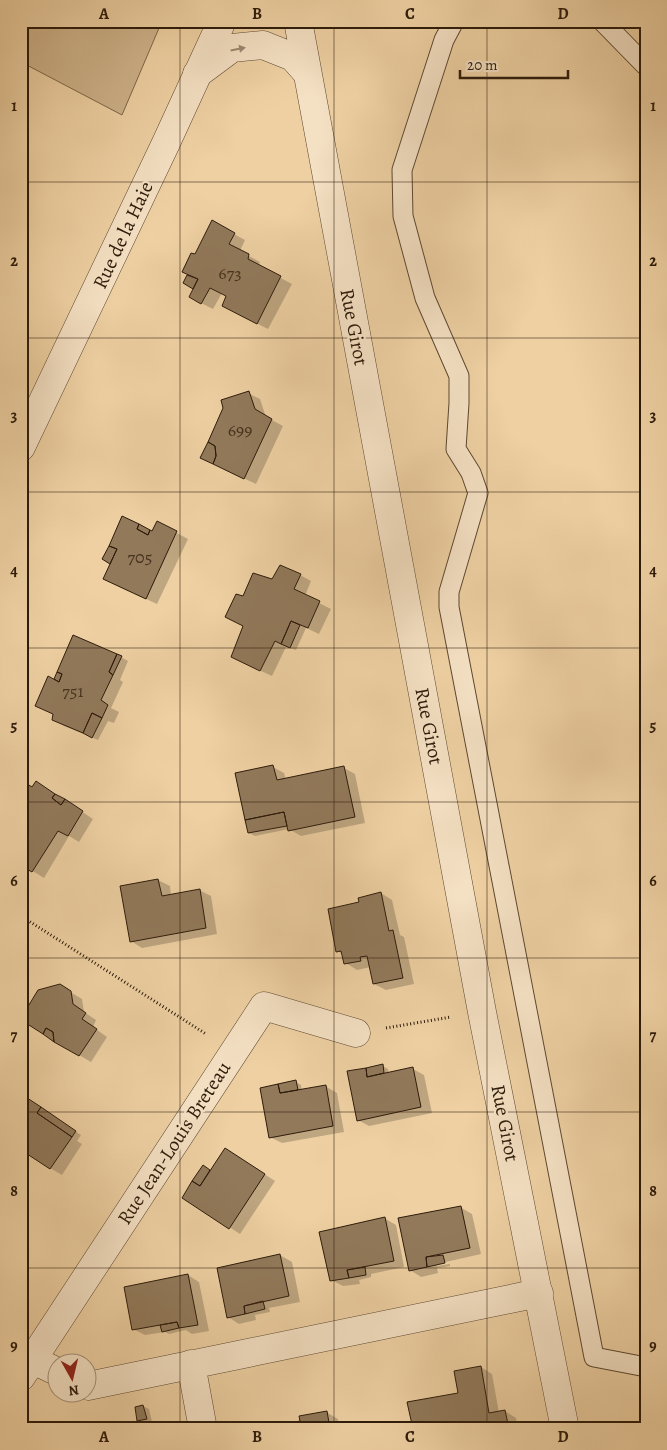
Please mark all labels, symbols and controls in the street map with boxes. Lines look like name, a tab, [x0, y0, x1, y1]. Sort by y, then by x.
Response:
text: A	[98, 3, 110, 25]
text: B	[252, 3, 262, 25]
text: C	[405, 3, 415, 25]
text: D	[557, 3, 569, 25]
one-way arrow	[230, 44, 246, 52]
scale bar	[460, 48, 567, 80]
text: 20 m	[467, 55, 498, 75]
text: 1	[11, 95, 17, 117]
text: 1	[650, 95, 656, 117]
street label: Rue de la Haie	[86, 177, 160, 293]
text: 2	[10, 250, 18, 272]
text: 2	[649, 250, 657, 272]
house number: 673	[218, 261, 242, 285]
street label: Rue Girot	[333, 286, 375, 368]
text: 3	[11, 405, 18, 427]
text: 3	[650, 405, 657, 427]
house number: 699	[228, 418, 252, 442]
house number: 705	[128, 545, 152, 569]
text: 4	[10, 560, 18, 582]
text: 4	[649, 560, 657, 582]
house number: 751	[62, 679, 84, 703]
street label: Rue Girot	[408, 685, 450, 767]
text: 5	[11, 715, 18, 737]
text: 5	[650, 715, 657, 737]
text: 6	[10, 870, 18, 892]
text: 6	[649, 870, 657, 892]
text: 7	[11, 1025, 18, 1047]
text: 7	[650, 1025, 657, 1047]
street label: Rue Jean-Louis Breteau	[111, 1056, 237, 1230]
street label: Rue Girot	[484, 1082, 526, 1164]
text: 8	[10, 1180, 18, 1202]
text: 8	[649, 1180, 657, 1202]
text: 9	[10, 1335, 18, 1357]
text: 9	[649, 1335, 657, 1357]
north arrow	[48, 1352, 98, 1402]
text: N	[67, 1380, 80, 1400]
text: A	[98, 1426, 110, 1448]
text: B	[252, 1426, 262, 1448]
text: C	[405, 1426, 415, 1448]
text: D	[557, 1426, 569, 1448]

